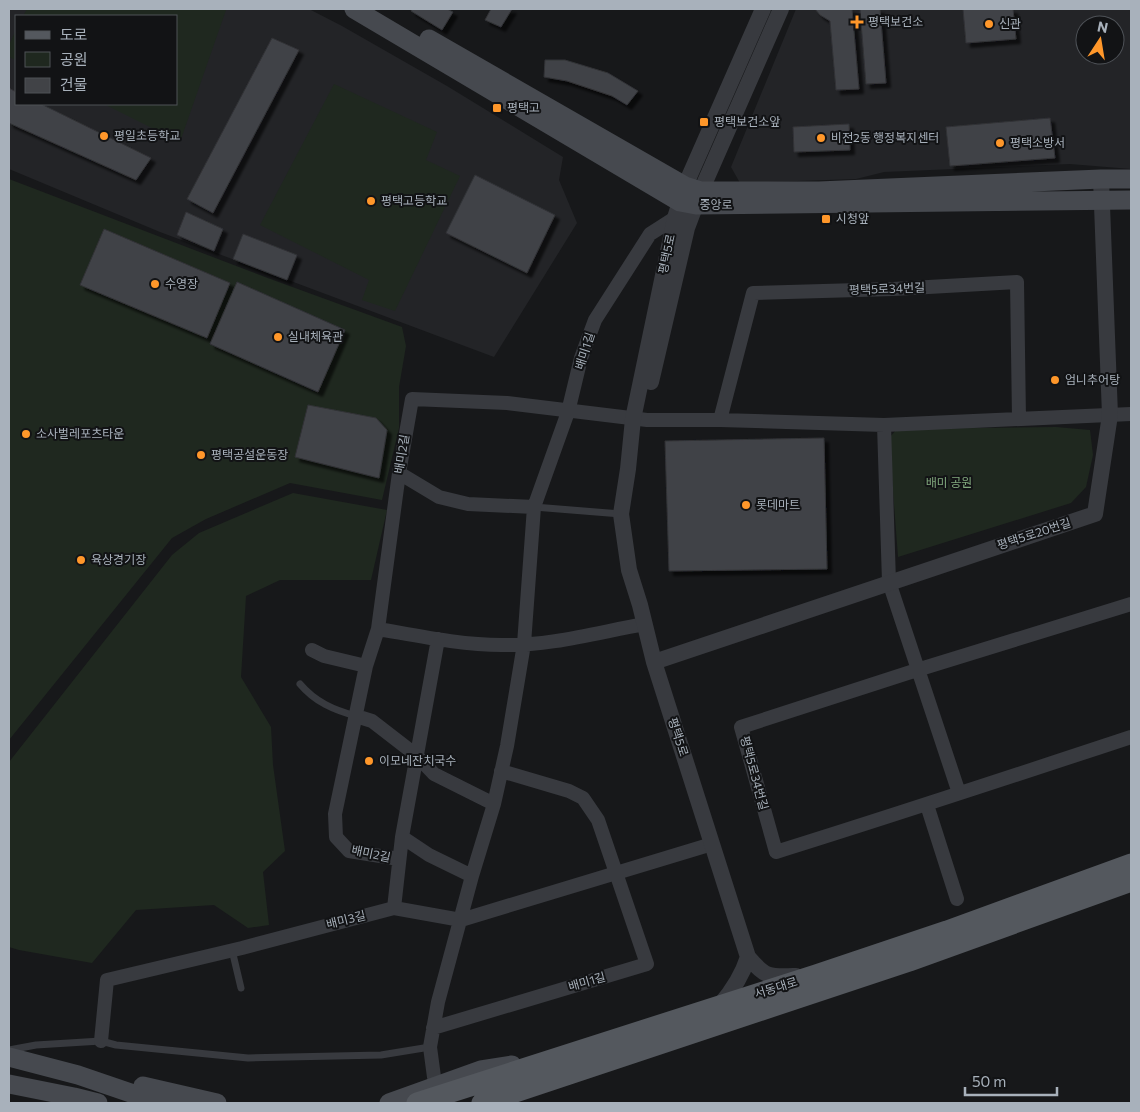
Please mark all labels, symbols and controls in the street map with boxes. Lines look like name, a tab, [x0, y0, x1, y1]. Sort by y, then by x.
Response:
place label: 평택보건소	[868, 14, 923, 28]
legend	[15, 15, 178, 105]
marker: 평택보건소	[850, 15, 864, 29]
north arrow	[1075, 15, 1125, 65]
place label: 신관	[999, 16, 1021, 30]
text: N	[1096, 17, 1110, 36]
marker: 신관	[983, 18, 995, 30]
text: 도로	[60, 25, 88, 43]
text: 공원	[60, 50, 88, 68]
text: 건물	[60, 75, 88, 93]
place label: 평택고	[507, 100, 540, 114]
marker: 평택고	[491, 102, 503, 114]
place label: 평택보건소앞	[714, 114, 780, 128]
marker: 평택보건소앞	[698, 116, 710, 128]
place label: 평일초등학교	[114, 128, 180, 142]
marker: 평일초등학교	[98, 130, 110, 142]
place label: 비전2동 행정복지센터	[831, 130, 939, 144]
marker: 비전2동 행정복지센터	[815, 132, 827, 144]
place label: 평택소방서	[1010, 135, 1065, 149]
marker: 평택소방서	[994, 137, 1006, 149]
place label: 평택고등학교	[381, 193, 447, 207]
marker: 평택고등학교	[365, 195, 377, 207]
street label: 중앙로	[699, 197, 733, 211]
place label: 시청앞	[836, 211, 869, 225]
marker: 시청앞	[820, 213, 832, 225]
street label: 평택5로	[655, 233, 677, 275]
place label: 수영장	[165, 276, 198, 290]
marker: 수영장	[149, 278, 161, 290]
street label: 평택5로34번길	[849, 280, 925, 296]
place label: 실내체육관	[288, 329, 343, 343]
street label: 배미1길	[571, 330, 597, 371]
marker: 실내체육관	[272, 331, 284, 343]
place label: 엄니추어탕	[1065, 372, 1120, 386]
marker: 엄니추어탕	[1049, 374, 1061, 386]
place label: 소사벌레포츠타운	[36, 426, 124, 440]
marker: 소사벌레포츠타운	[20, 428, 32, 440]
street label: 배미2길	[391, 433, 411, 475]
place label: 평택공설운동장	[211, 447, 288, 461]
marker: 평택공설운동장	[195, 449, 207, 461]
park label: 배미 공원	[926, 475, 972, 489]
place label: 롯데마트	[756, 497, 800, 511]
marker: 롯데마트	[740, 499, 752, 511]
street label: 평택5로20번길	[995, 515, 1072, 552]
place label: 육상경기장	[91, 552, 146, 566]
marker: 육상경기장	[75, 554, 87, 566]
street label: 평택5로	[666, 715, 692, 758]
street label: 평택5로34번길	[738, 734, 772, 811]
place label: 이모네잔치국수	[379, 753, 456, 767]
marker: 이모네잔치국수	[363, 755, 375, 767]
street label: 배미2길	[350, 842, 392, 864]
street label: 배미3길	[325, 907, 367, 931]
street label: 배미1길	[566, 969, 607, 993]
street label: 서동대로	[753, 974, 799, 1000]
scale bar	[965, 1064, 1058, 1096]
text: 50 m	[972, 1072, 1006, 1090]

